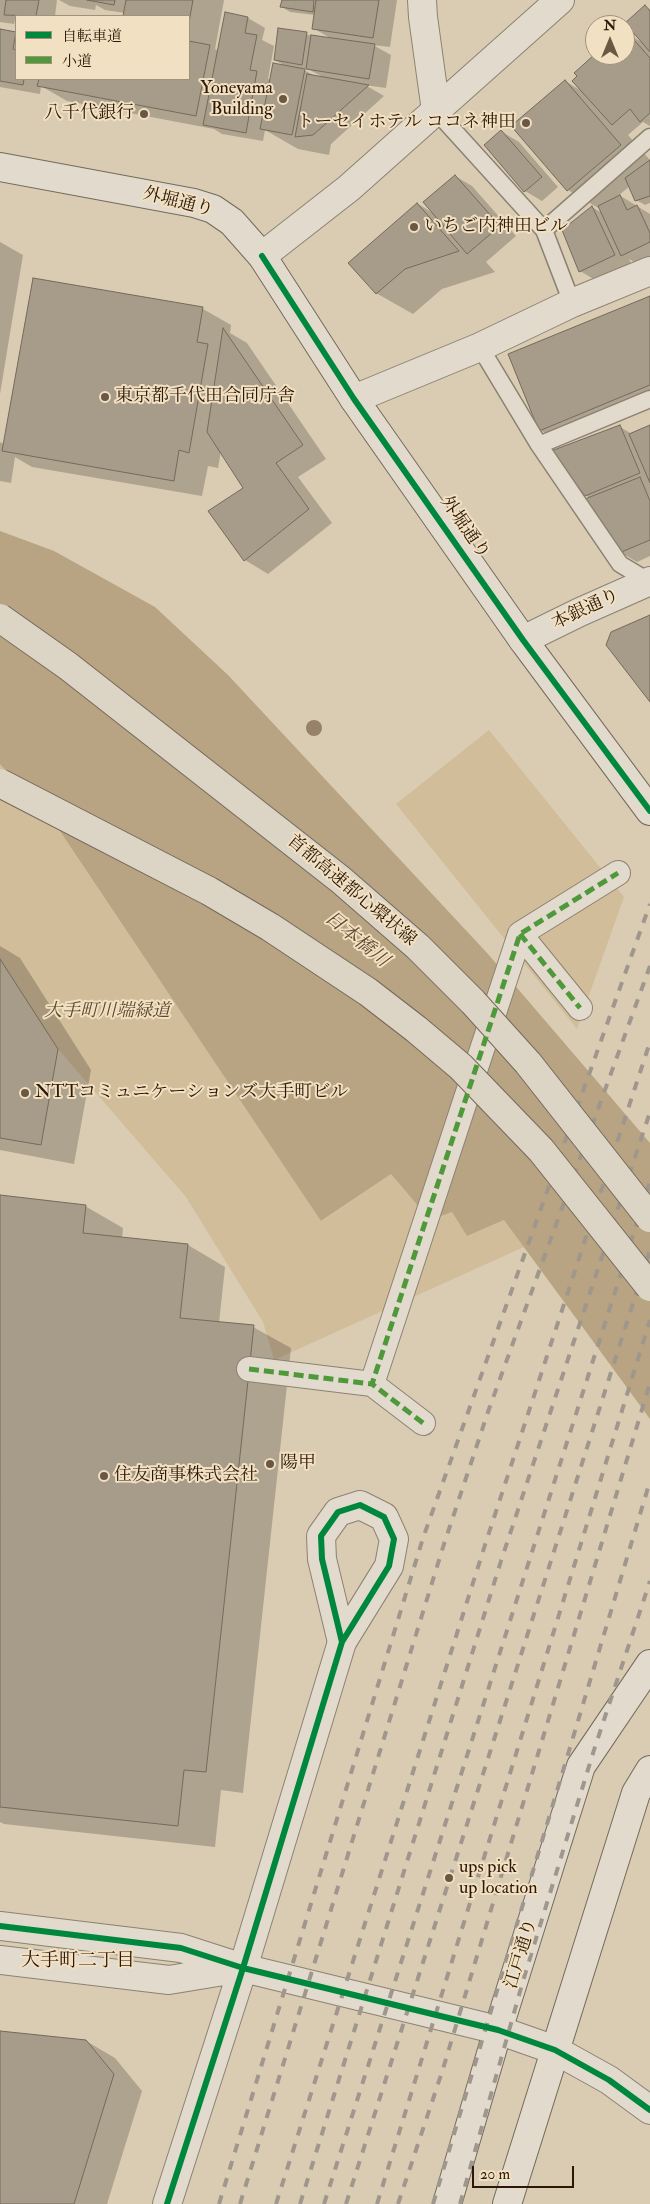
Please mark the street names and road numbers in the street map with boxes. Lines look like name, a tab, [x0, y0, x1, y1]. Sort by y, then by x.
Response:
street label: 外堀通り	[140, 184, 216, 222]
street label: 外堀通り	[435, 492, 493, 564]
street label: 本銀通り	[549, 585, 623, 635]
street label: 首都高速都心環状線	[282, 831, 420, 951]
street label: 江戸通り	[501, 1916, 543, 1992]

